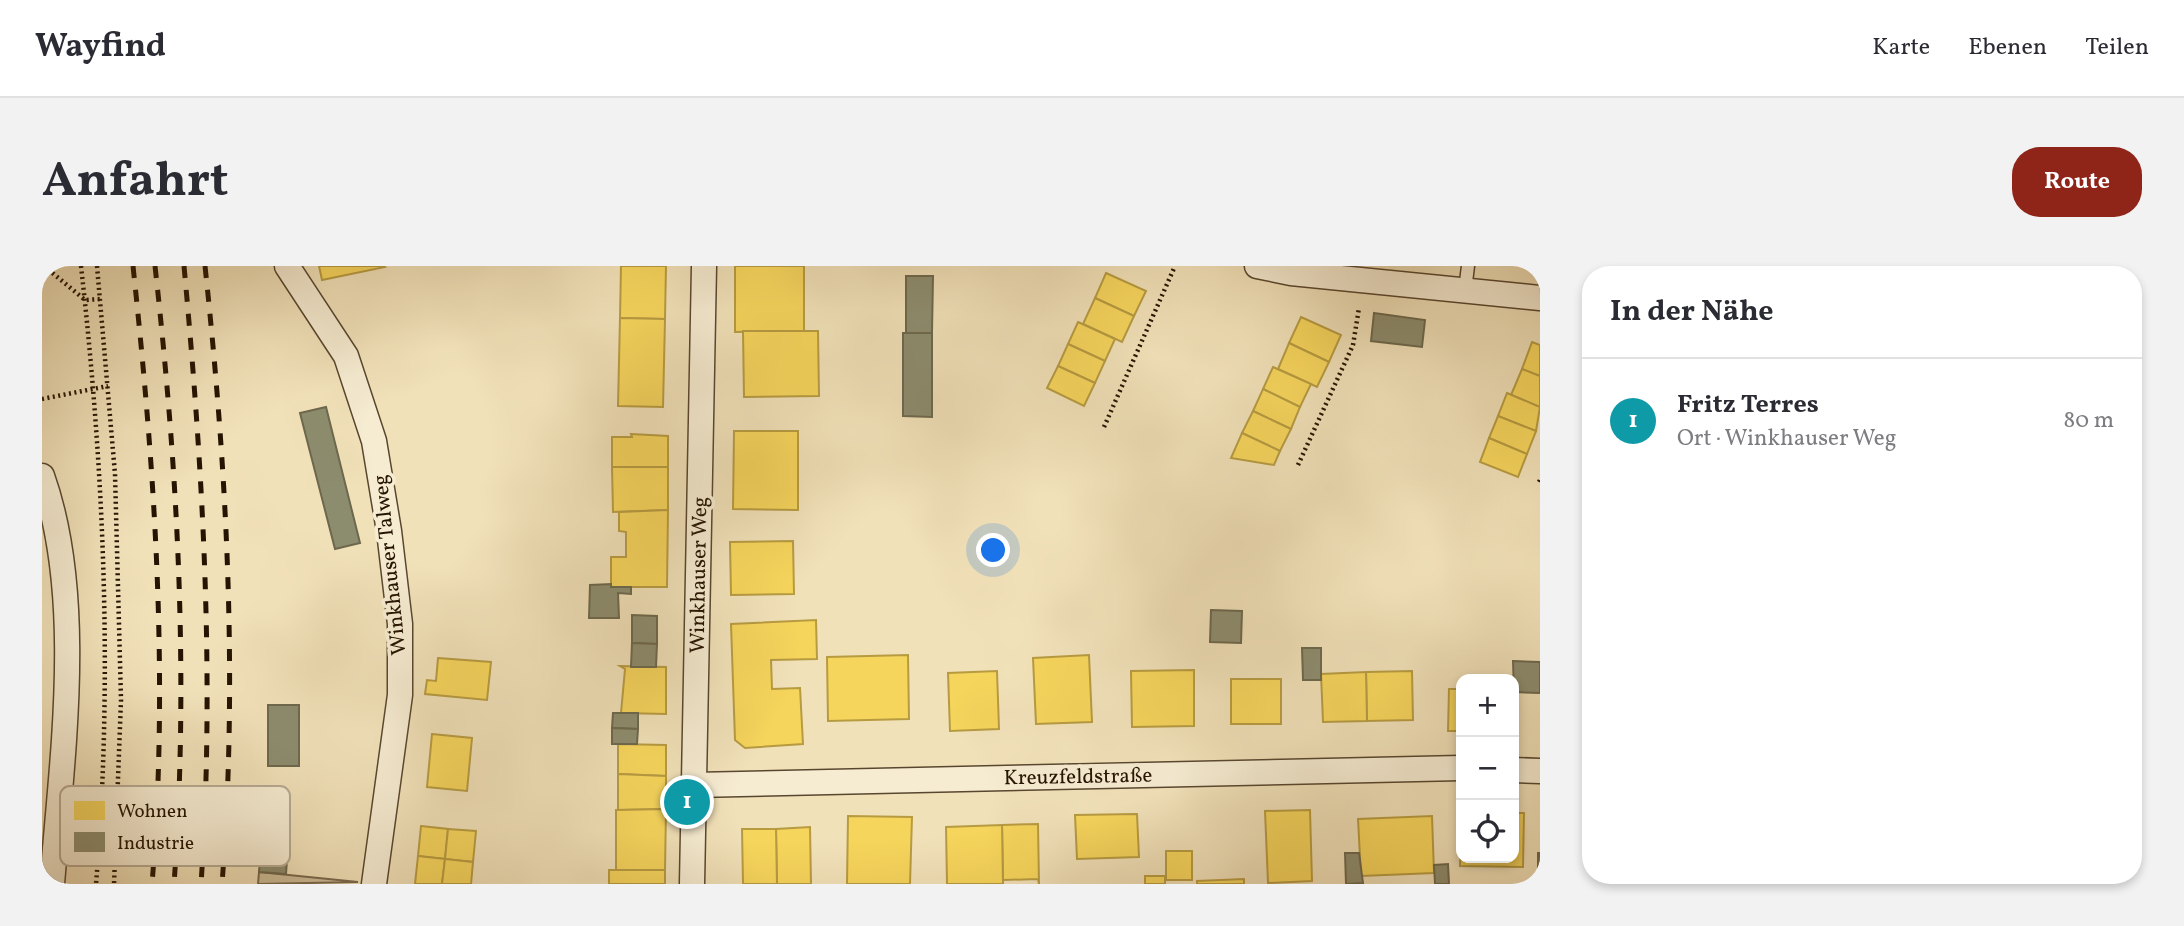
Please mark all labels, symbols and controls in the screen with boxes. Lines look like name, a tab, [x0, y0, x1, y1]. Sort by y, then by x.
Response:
text: Wayfind	[35, 25, 166, 71]
text: Karte	[1872, 31, 1930, 65]
text: Ebenen	[1968, 31, 2047, 65]
text: Teilen	[2085, 31, 2149, 65]
button: Route	[2012, 147, 2142, 217]
text: Anfahrt	[42, 148, 229, 217]
text: In der Nähe	[1610, 291, 1774, 333]
text: Fritz Terres	[1677, 387, 1819, 423]
text: 1	[1628, 405, 1638, 437]
text: 80 m	[2064, 405, 2114, 437]
text: Ort · Winkhauser Weg	[1677, 423, 1896, 455]
street label: Winkhauser Talweg	[367, 473, 414, 657]
street label: Winkhauser Weg	[684, 496, 715, 654]
your location	[976, 533, 1010, 567]
map controls	[1456, 674, 1519, 863]
button: +	[1456, 674, 1519, 737]
button: −	[1456, 737, 1519, 800]
street label: Kreuzfeldstraße	[1003, 762, 1153, 793]
pin: 1	[664, 776, 710, 828]
legend	[60, 786, 290, 866]
text: Wohnen	[117, 799, 187, 825]
button: locate	[1456, 800, 1519, 863]
text: Industrie	[117, 831, 194, 857]

